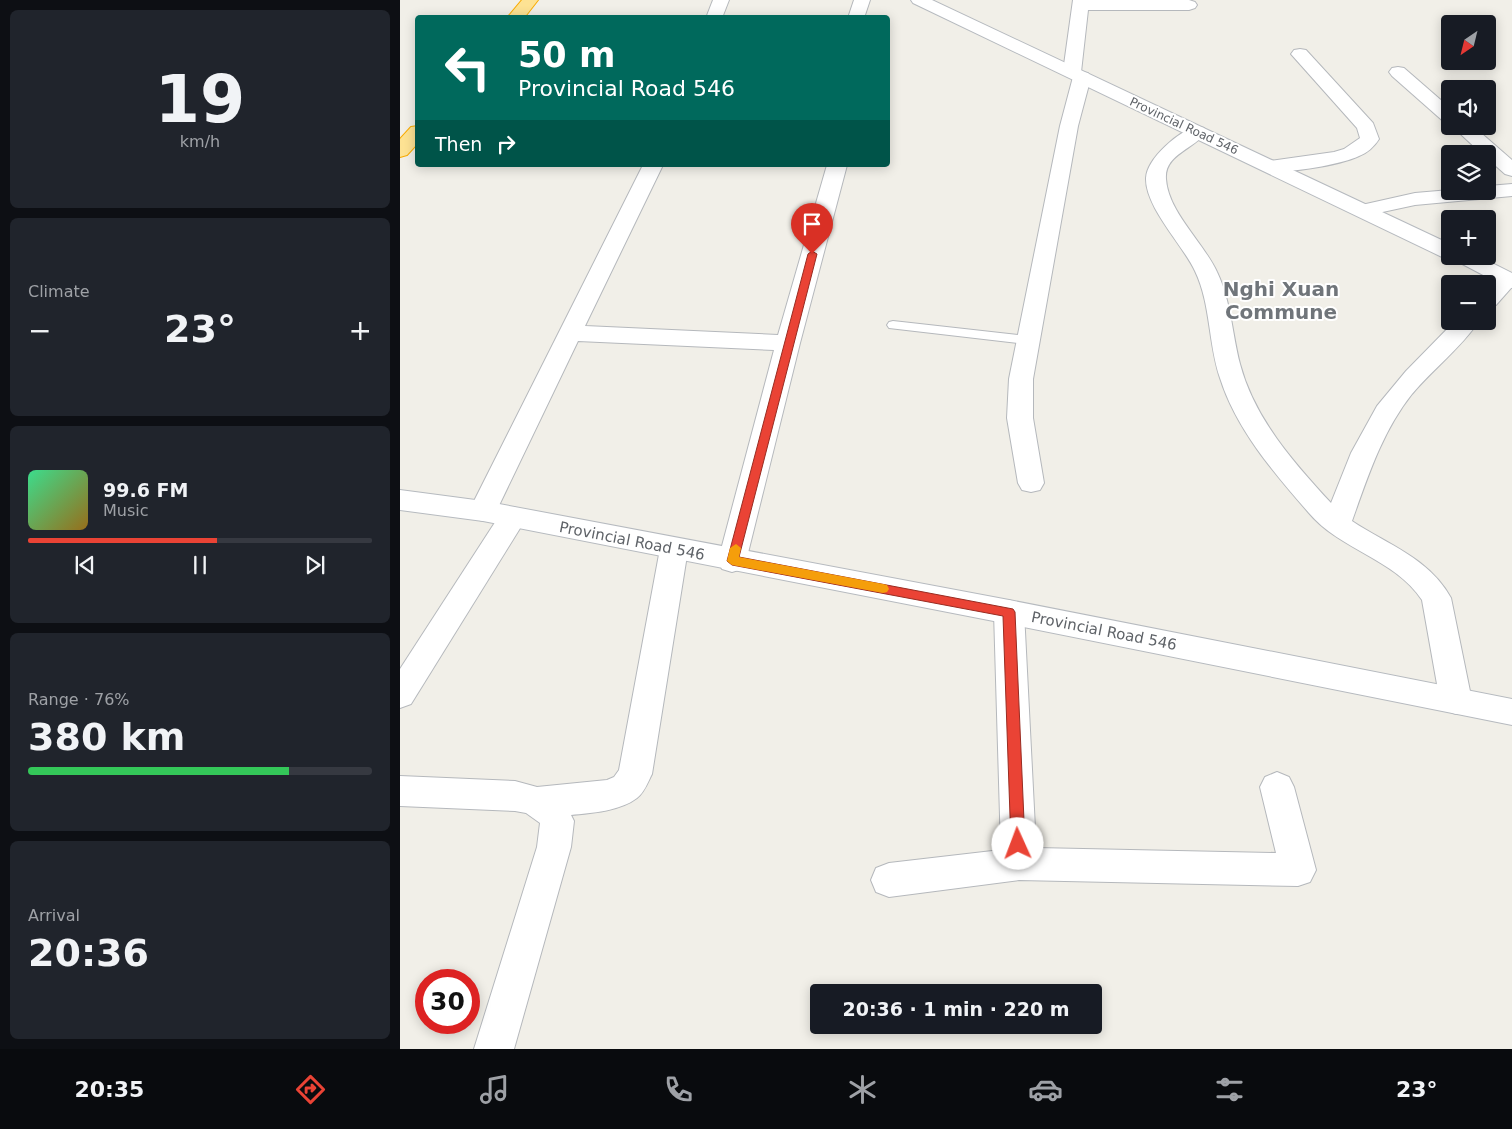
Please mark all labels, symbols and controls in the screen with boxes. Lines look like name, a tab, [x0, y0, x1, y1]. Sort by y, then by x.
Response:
north arrow	[1441, 15, 1496, 70]
map controls	[1441, 15, 1496, 330]
icon: left	[435, 35, 500, 100]
text: 50 m	[518, 35, 615, 75]
text: 19	[155, 62, 245, 137]
text: Provincial Road 546	[518, 76, 735, 101]
button: sound	[1441, 80, 1496, 135]
street label: Provincial Road 546	[1127, 95, 1241, 157]
icon: right	[492, 130, 520, 158]
text: km/h	[180, 132, 220, 151]
text: Then	[435, 133, 482, 155]
button: layers	[1441, 145, 1496, 200]
pin	[791, 203, 833, 254]
icon: arrive	[798, 210, 826, 238]
button: +	[1441, 210, 1496, 265]
button: −	[1441, 275, 1496, 330]
district label: Nghi Xuan Commune	[1223, 277, 1339, 324]
text: Climate	[28, 282, 90, 301]
text: 23°	[164, 307, 236, 351]
text: −	[28, 314, 51, 347]
text: +	[349, 314, 372, 347]
text: 99.6 FM	[103, 479, 188, 501]
text: Music	[103, 501, 149, 520]
street label: Provincial Road 546	[558, 518, 706, 564]
icon: previous	[71, 551, 99, 579]
icon: pause	[186, 551, 214, 579]
icon: next	[301, 551, 329, 579]
street label: Provincial Road 546	[1030, 608, 1178, 654]
text: Range · 76%	[28, 690, 130, 709]
text: 380 km	[28, 715, 185, 759]
position arrow	[991, 817, 1043, 869]
text: Arrival	[28, 906, 80, 925]
text: 20:36	[28, 931, 149, 975]
speed limit sign: 30	[415, 969, 480, 1034]
text: 20:36 · 1 min · 220 m	[842, 998, 1070, 1020]
icon: directions	[293, 1072, 328, 1107]
icon: music	[477, 1072, 512, 1107]
icon: phone	[661, 1072, 696, 1107]
icon: climate	[845, 1072, 880, 1107]
icon: car	[1028, 1072, 1063, 1107]
icon: filters	[1212, 1072, 1247, 1107]
text: 20:35	[74, 1077, 144, 1102]
text: 23°	[1396, 1077, 1438, 1102]

